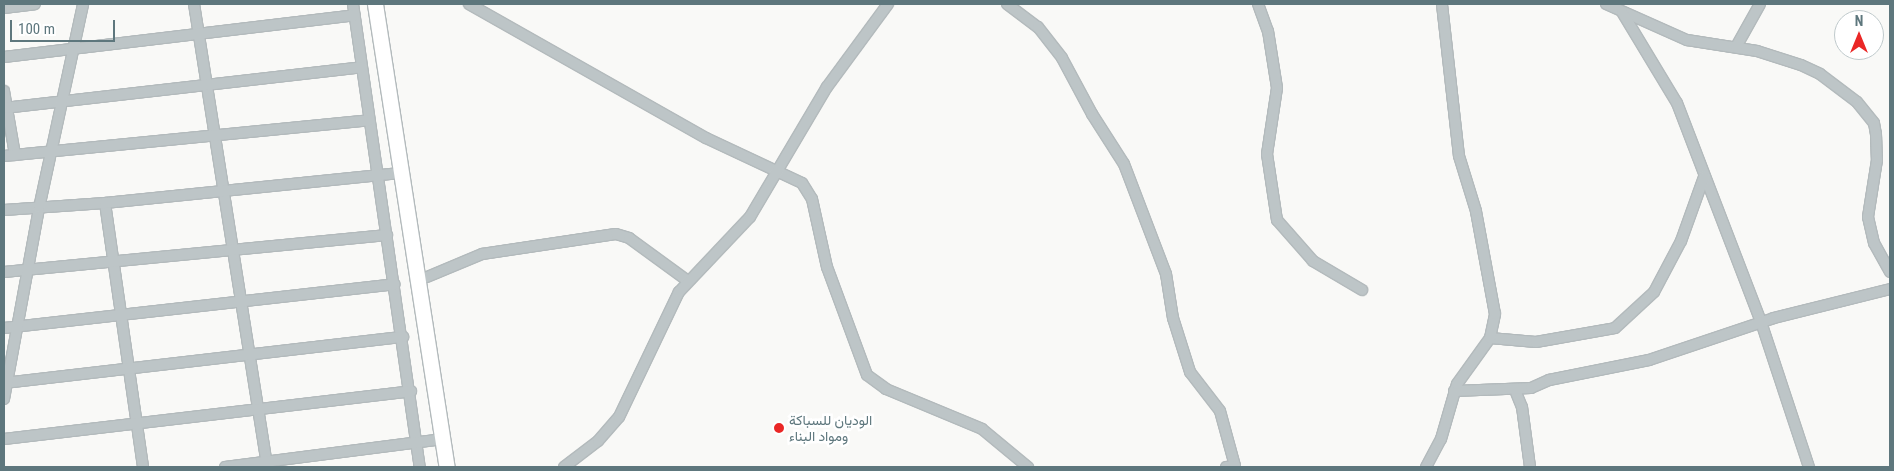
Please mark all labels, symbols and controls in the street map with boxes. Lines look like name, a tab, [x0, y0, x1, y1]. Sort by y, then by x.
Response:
scale bar	[12, 10, 118, 42]
north arrow	[1834, 10, 1884, 60]
text: N	[1855, 13, 1863, 29]
text: 100 m	[18, 20, 55, 38]
place label: الوديان للسباكة ومواد البناء	[789, 412, 872, 444]
marker: الوديان للسباكة ومواد البناء	[773, 422, 785, 434]

